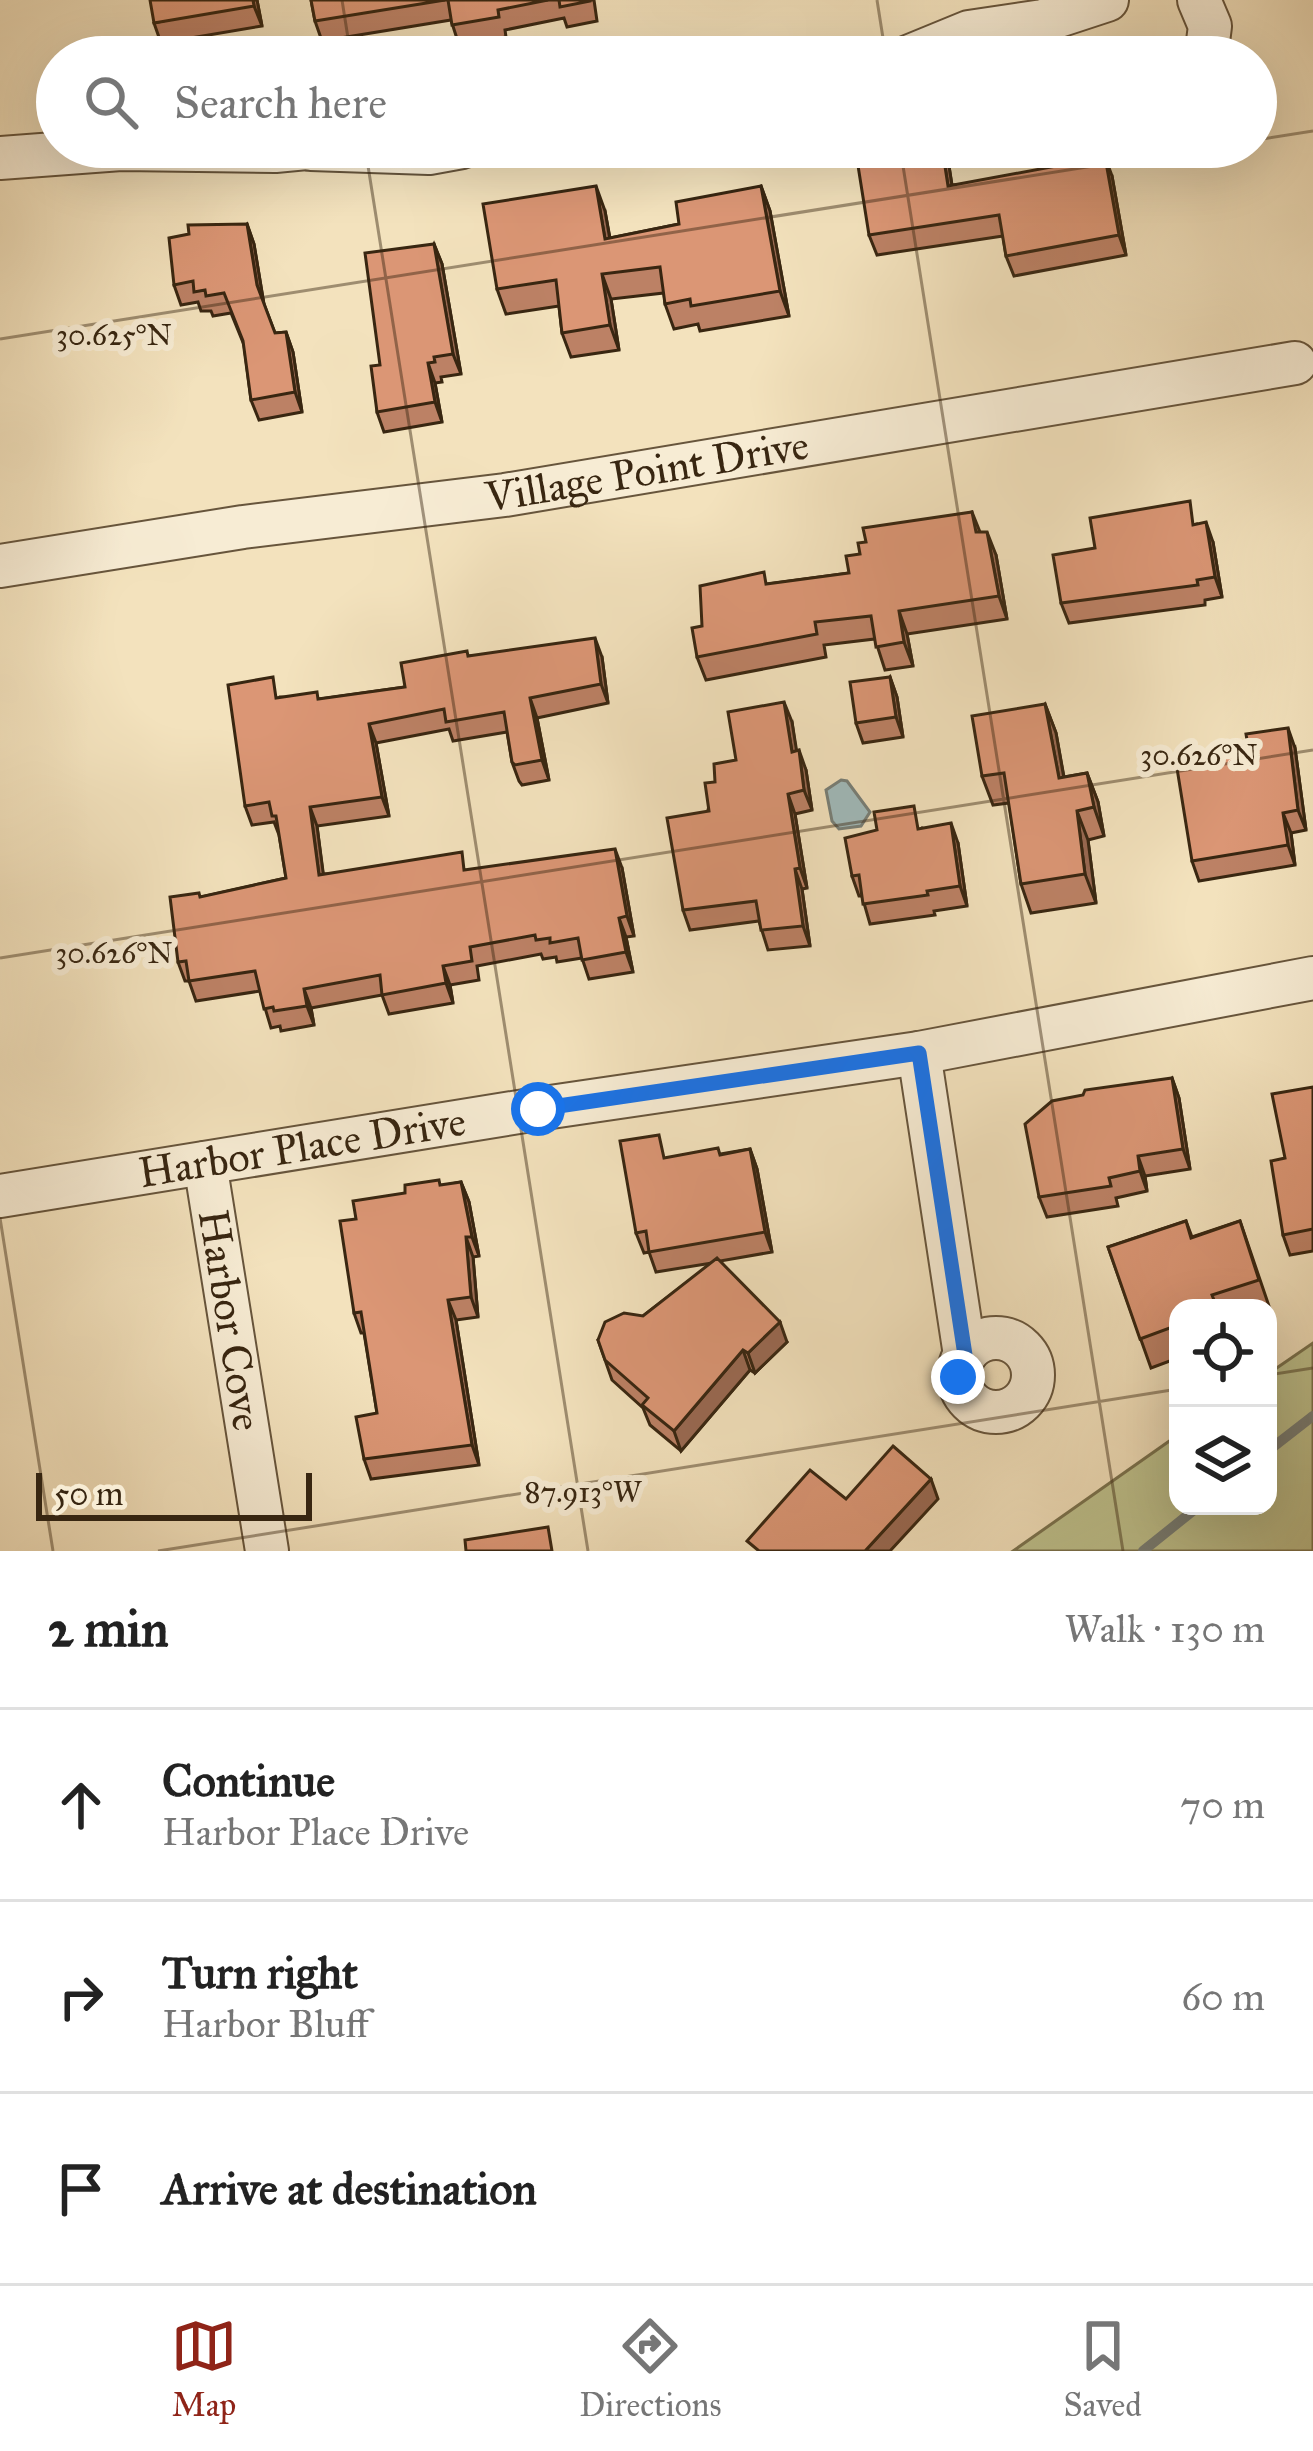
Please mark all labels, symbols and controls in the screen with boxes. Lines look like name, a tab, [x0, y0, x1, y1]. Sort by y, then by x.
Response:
search box	[36, 36, 1277, 168]
icon: search	[78, 69, 144, 135]
text: Search here	[174, 75, 387, 130]
text: 30.625°N	[56, 317, 172, 353]
street label: Village Point Drive	[481, 419, 813, 523]
text: 30.626°N	[1140, 737, 1258, 773]
text: 30.626°N	[55, 935, 173, 971]
route start	[511, 1082, 565, 1136]
street label: Harbor Place Drive	[135, 1095, 470, 1199]
street label: Harbor Cove	[187, 1206, 273, 1434]
map controls	[1169, 1299, 1277, 1515]
button: locate	[1169, 1299, 1277, 1407]
route end	[931, 1350, 985, 1404]
button: layers	[1169, 1407, 1277, 1515]
scale bar	[36, 1467, 312, 1520]
text: 50 m	[54, 1474, 123, 1514]
text: 87.913°W	[525, 1474, 643, 1511]
text: 2 min	[48, 1598, 169, 1660]
text: Walk · 130 m	[1065, 1605, 1265, 1653]
text: Continue	[162, 1753, 335, 1808]
icon: ahead	[48, 1772, 114, 1838]
text: 70 m	[1180, 1781, 1265, 1829]
text: Harbor Place Drive	[162, 1808, 469, 1856]
text: Turn right	[162, 1945, 358, 2000]
icon: right	[48, 1964, 114, 2030]
text: 60 m	[1181, 1973, 1265, 2021]
text: Harbor Bluff	[162, 2000, 369, 2048]
icon: arrive	[48, 2156, 114, 2222]
text: Arrive at destination	[162, 2161, 537, 2216]
tab: Map	[171, 2313, 237, 2425]
tab: Directions	[579, 2313, 721, 2425]
tab: Saved	[1064, 2313, 1142, 2425]

